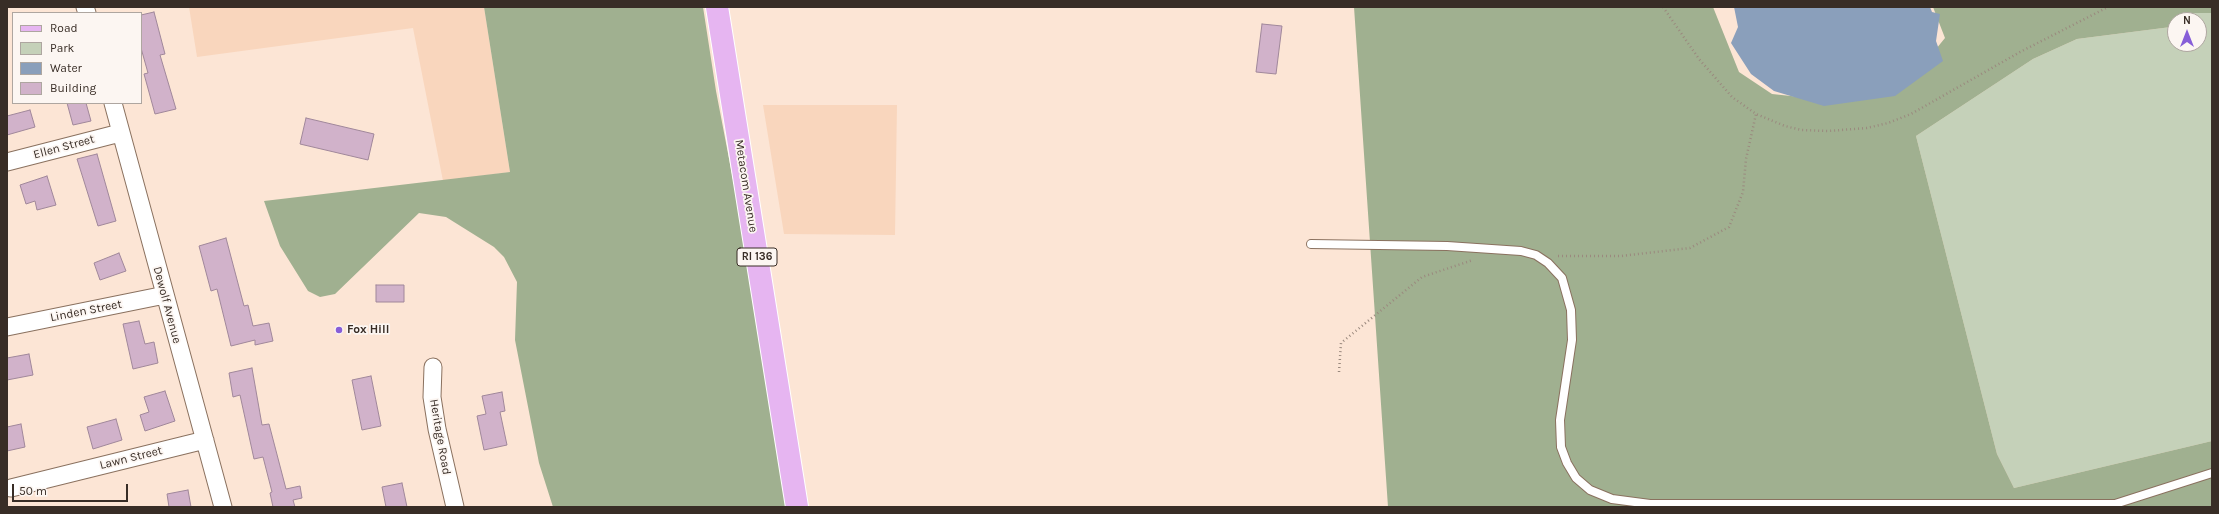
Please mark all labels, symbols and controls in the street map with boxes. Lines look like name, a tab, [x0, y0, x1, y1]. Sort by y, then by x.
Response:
legend	[12, 12, 142, 104]
north arrow	[2167, 12, 2207, 52]
text: N	[2183, 14, 2191, 27]
text: Road	[50, 21, 78, 35]
text: Park	[50, 41, 74, 55]
text: Water	[50, 61, 82, 75]
text: Building	[50, 81, 96, 95]
street label: Ellen Street	[32, 132, 96, 162]
street label: Metacom Avenue	[732, 139, 760, 233]
road number: RI 136	[737, 248, 777, 266]
street label: Dewolf Avenue	[150, 265, 184, 345]
street label: Linden Street	[49, 297, 123, 325]
place label: Fox Hill	[347, 323, 389, 337]
marker: Fox Hill	[334, 325, 344, 335]
street label: Heritage Road	[426, 398, 454, 476]
street label: Lawn Street	[98, 443, 164, 473]
scale bar	[14, 476, 130, 502]
text: 50 m	[19, 484, 47, 498]

